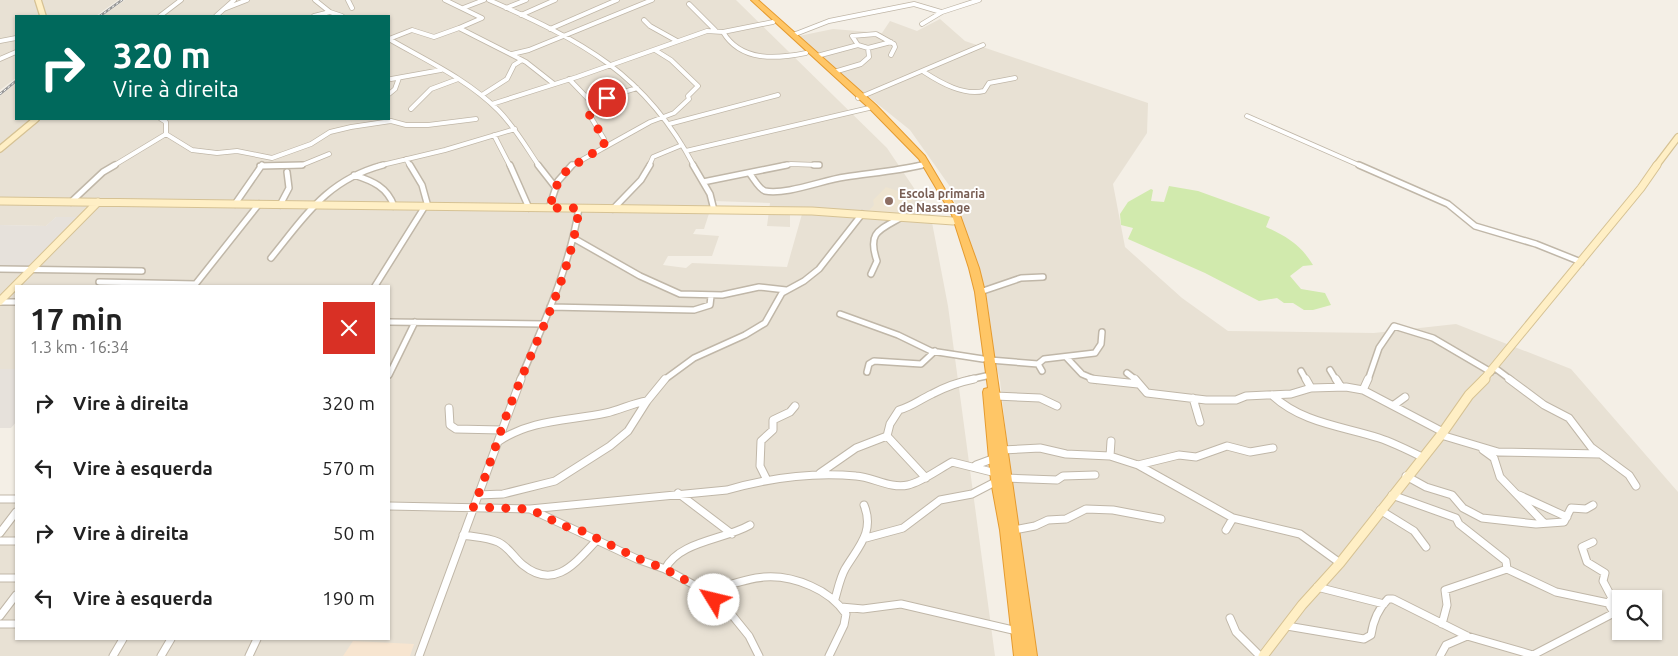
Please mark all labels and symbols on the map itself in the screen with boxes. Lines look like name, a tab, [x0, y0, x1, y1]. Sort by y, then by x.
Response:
pin	[586, 77, 628, 119]
place label: Escola primaria de Nassange	[899, 187, 985, 214]
marker: Escola primaria de Nassange	[883, 195, 895, 207]
position arrow	[687, 573, 739, 625]

